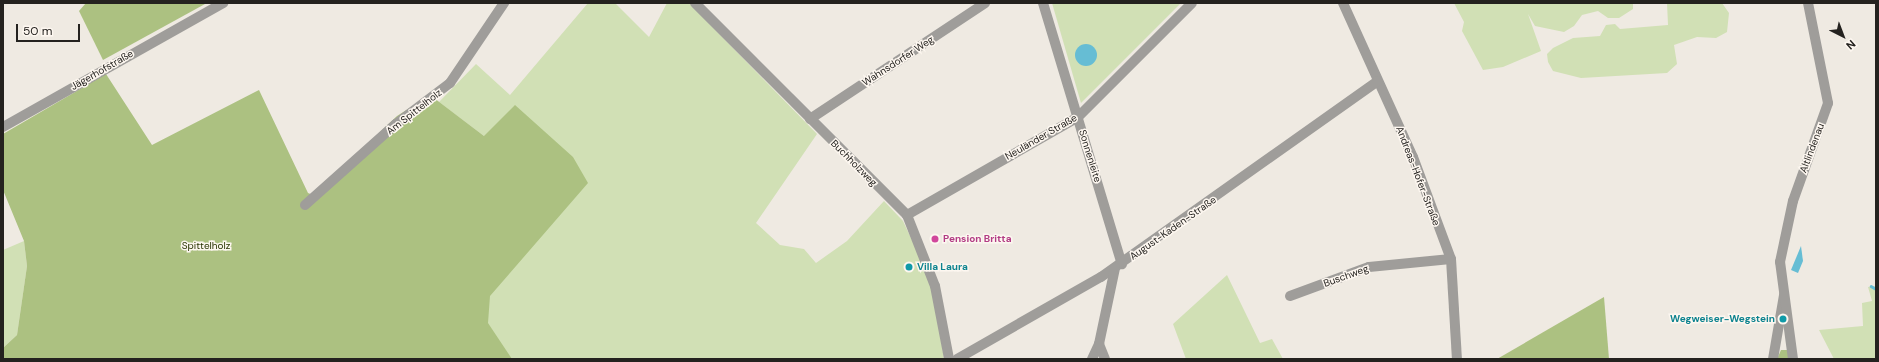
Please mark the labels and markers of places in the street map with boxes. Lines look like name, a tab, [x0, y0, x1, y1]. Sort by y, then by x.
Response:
place label: Pension Britta	[943, 233, 1011, 245]
marker: Pension Britta	[930, 234, 940, 244]
place label: Villa Laura	[917, 261, 968, 273]
marker: Villa Laura	[904, 262, 914, 272]
place label: Wegweiser-Wegstein	[1670, 313, 1775, 325]
marker: Wegweiser-Wegstein	[1778, 314, 1788, 324]

